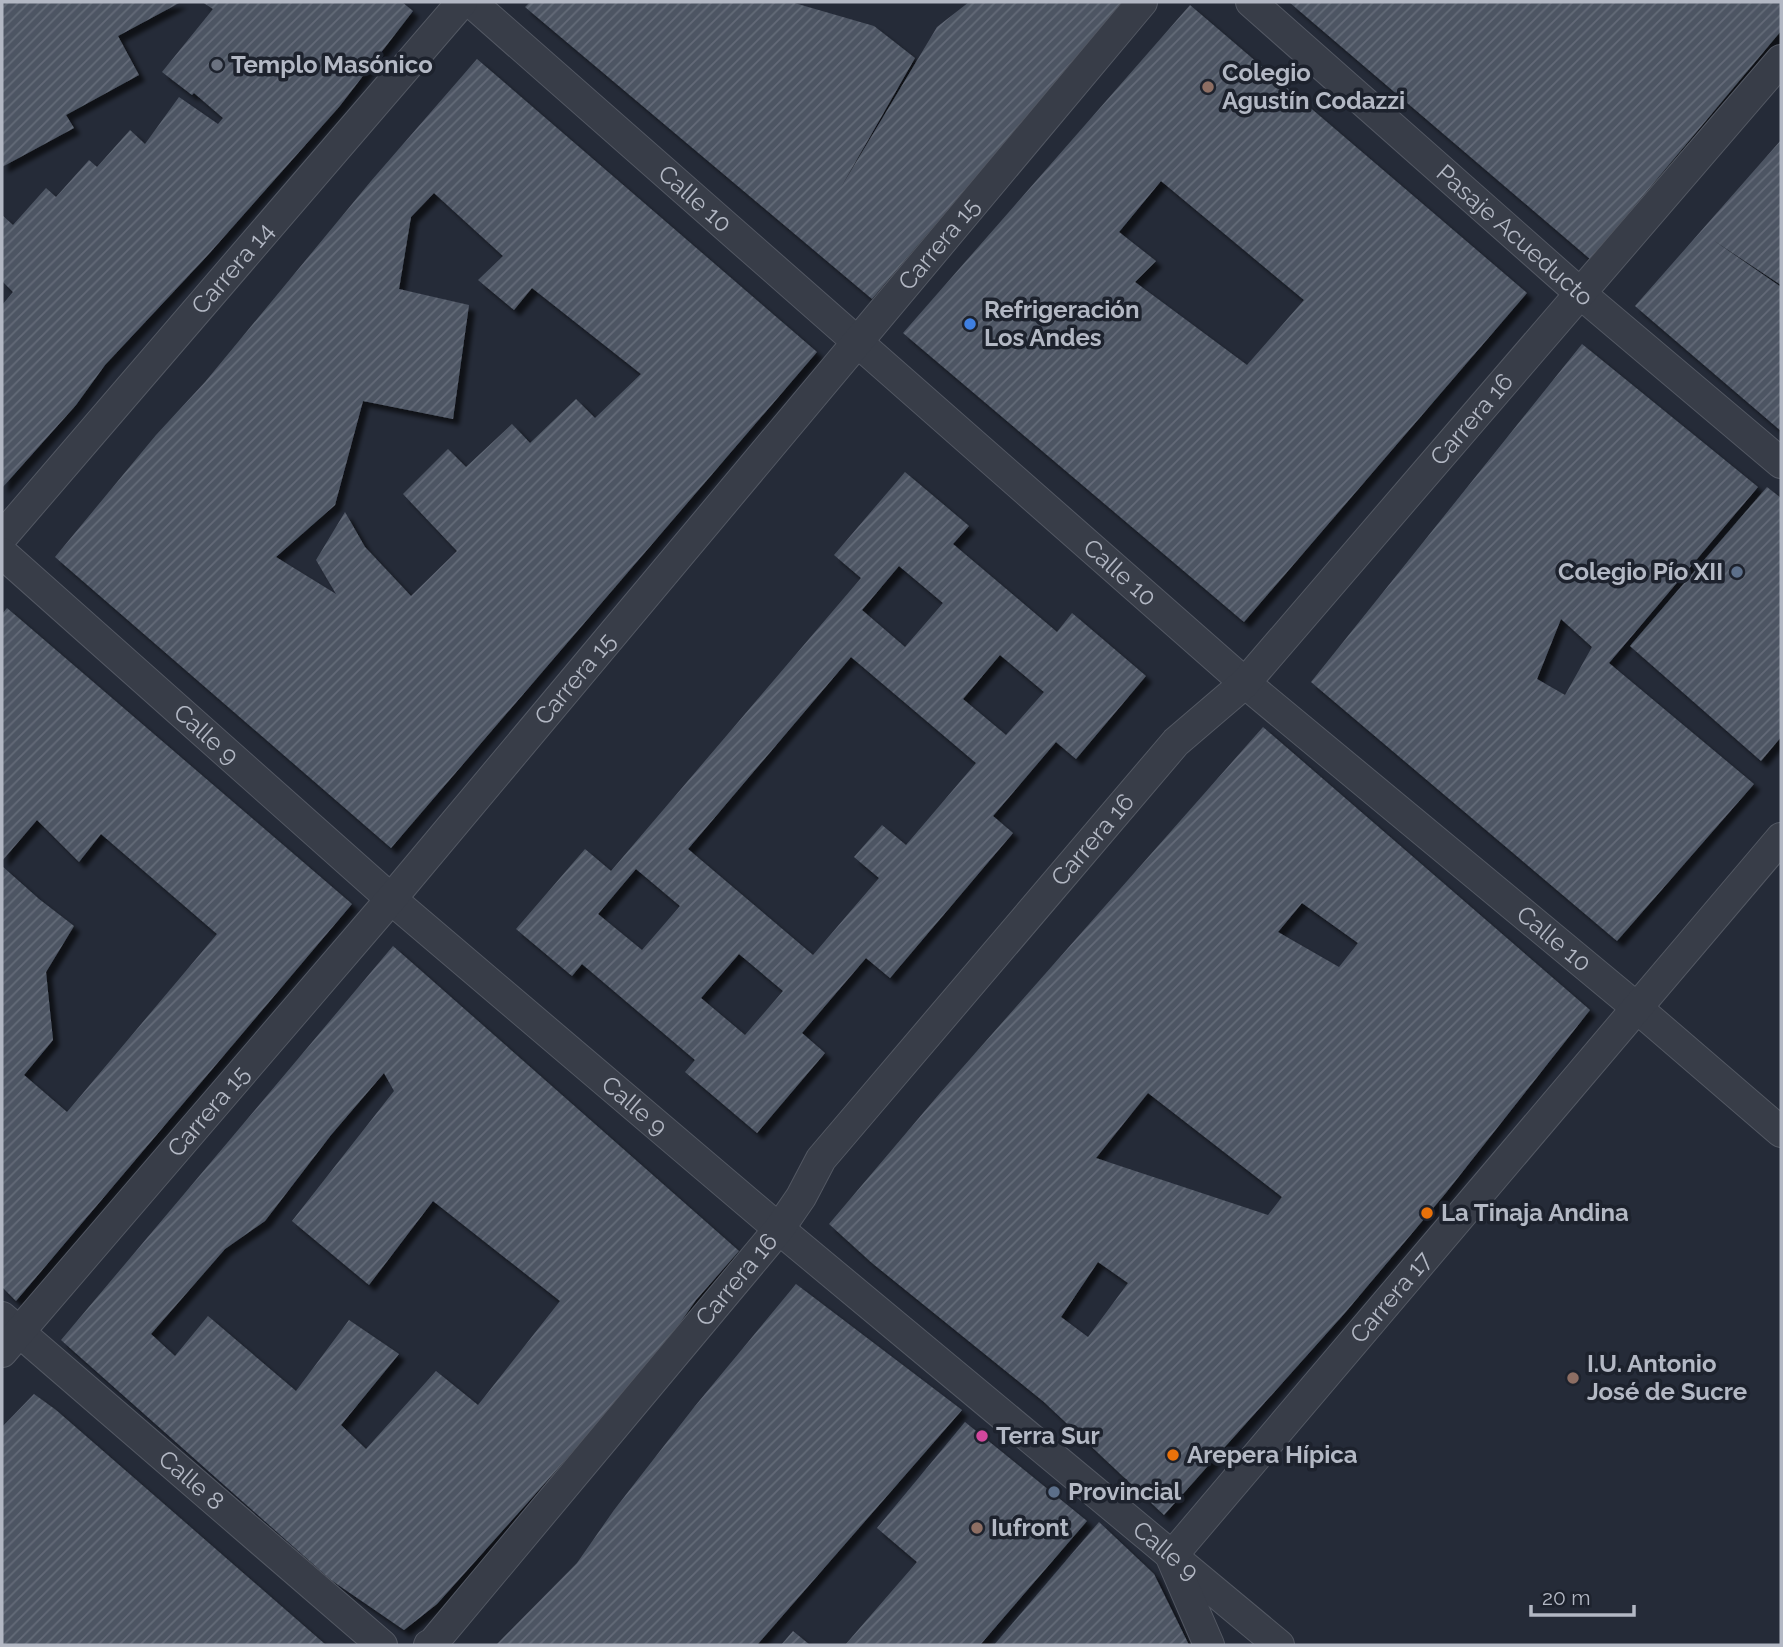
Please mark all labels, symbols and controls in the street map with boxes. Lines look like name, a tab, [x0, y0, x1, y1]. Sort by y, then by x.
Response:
place label: Templo Masónico	[231, 50, 433, 79]
marker: Templo Masónico	[209, 57, 225, 73]
place label: Colegio Agustín Codazzi	[1222, 58, 1405, 115]
marker: Colegio Agustín Codazzi	[1200, 79, 1216, 95]
street label: Pasaje Acueducto	[1431, 158, 1599, 312]
street label: Calle 10	[653, 159, 738, 238]
street label: Carrera 15	[892, 192, 986, 296]
street label: Carrera 14	[185, 217, 280, 320]
place label: Refrigeración Los Andes	[984, 295, 1139, 352]
marker: Refrigeración Los Andes	[962, 316, 978, 332]
street label: Carrera 16	[1424, 367, 1519, 471]
street label: Calle 10	[1077, 532, 1163, 612]
place label: Colegio Pío XII	[1558, 557, 1723, 586]
marker: Colegio Pío XII	[1729, 564, 1745, 580]
street label: Carrera 15	[528, 627, 622, 731]
street label: Calle 9	[168, 698, 245, 770]
street label: Carrera 16	[1045, 787, 1140, 892]
street label: Calle 10	[1511, 899, 1597, 978]
street label: Carrera 15	[161, 1060, 255, 1163]
street label: Calle 9	[596, 1070, 673, 1142]
place label: La Tinaja Andina	[1441, 1198, 1629, 1227]
marker: La Tinaja Andina	[1419, 1205, 1435, 1221]
street label: Carrera 16	[689, 1227, 783, 1332]
street label: Carrera 17	[1344, 1246, 1438, 1349]
place label: I.U. Antonio José de Sucre	[1587, 1349, 1747, 1406]
marker: I.U. Antonio José de Sucre	[1565, 1370, 1581, 1386]
place label: Terra Sur	[996, 1421, 1100, 1450]
marker: Terra Sur	[974, 1428, 990, 1444]
place label: Arepera Hípica	[1187, 1440, 1358, 1469]
street label: Calle 8	[153, 1444, 230, 1516]
marker: Arepera Hípica	[1165, 1447, 1181, 1463]
place label: Provincial	[1068, 1477, 1181, 1506]
marker: Provincial	[1046, 1484, 1062, 1500]
place label: Iufront	[991, 1513, 1069, 1542]
street label: Calle 9	[1127, 1515, 1205, 1586]
marker: Iufront	[969, 1520, 985, 1536]
scale bar	[1531, 1574, 1634, 1618]
text: 20 m	[1542, 1585, 1590, 1610]

